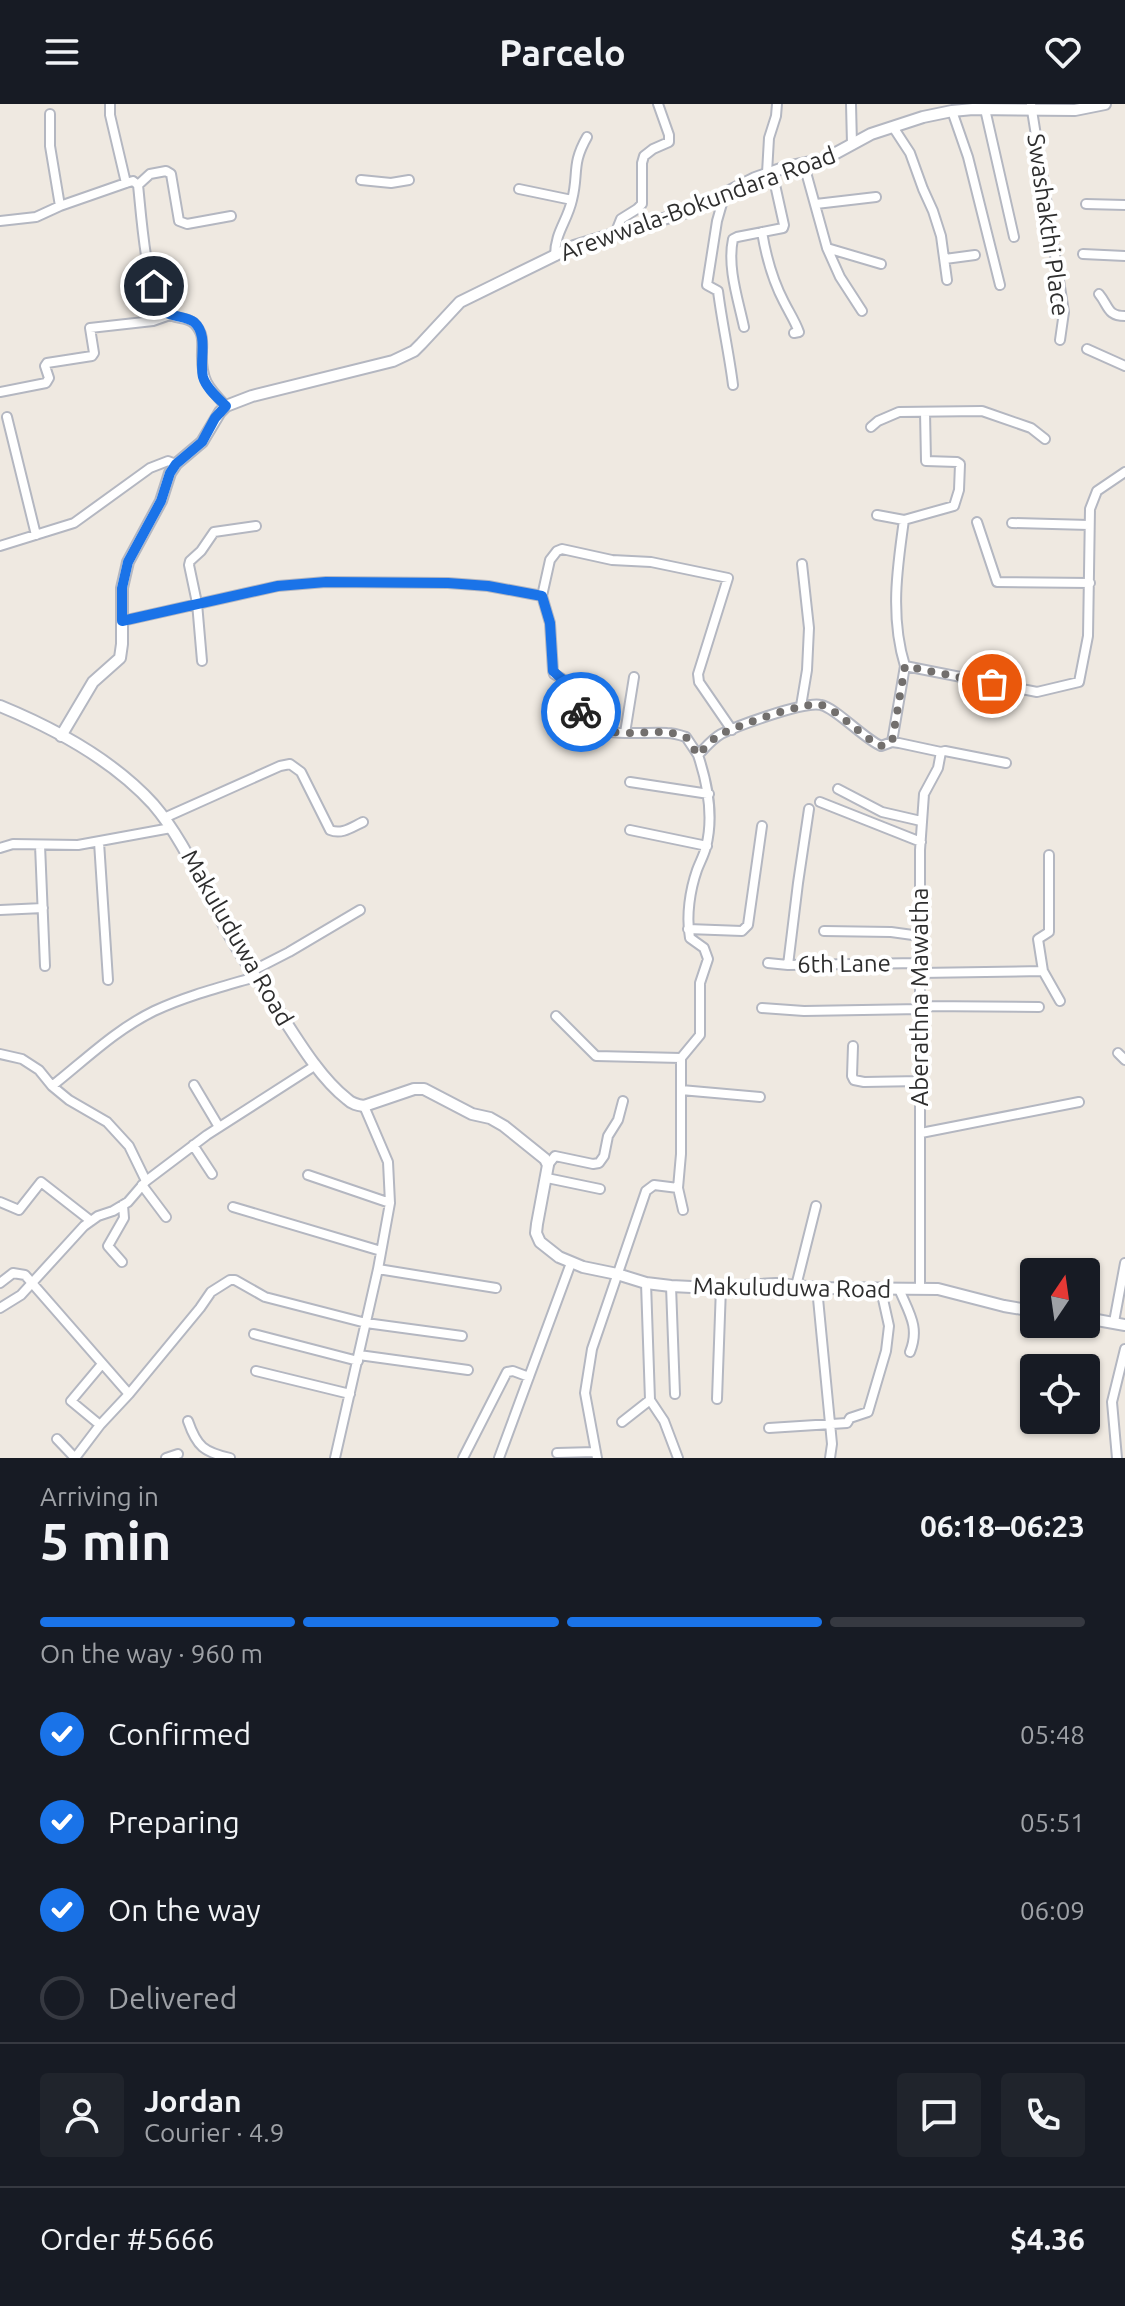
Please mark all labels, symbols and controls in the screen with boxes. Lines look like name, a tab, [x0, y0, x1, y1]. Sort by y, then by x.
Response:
icon: menu	[40, 30, 84, 74]
icon: heart	[1041, 30, 1085, 74]
text: Parcelo	[499, 32, 626, 73]
street label: Swashakthi Place	[1022, 132, 1075, 318]
street label: Arewwala-Bokundara Road	[557, 141, 839, 266]
pin	[120, 252, 188, 320]
icon: home	[132, 264, 176, 308]
pin	[958, 650, 1026, 718]
icon: bag	[970, 662, 1014, 706]
courier	[541, 672, 621, 752]
icon: bike	[559, 690, 603, 734]
street label: Makuluduwa Road	[176, 845, 299, 1030]
street label: Aberathna Mawatha	[906, 888, 933, 1106]
street label: 6th Lane	[797, 949, 891, 978]
north arrow	[1020, 1258, 1100, 1338]
map controls	[1020, 1258, 1100, 1434]
street label: Makuluduwa Road	[693, 1272, 891, 1303]
button: locate	[1020, 1354, 1100, 1434]
text: Arriving in	[40, 1482, 159, 1511]
text: 06:18–06:23	[920, 1509, 1085, 1543]
text: 5 min	[40, 1512, 171, 1570]
text: On the way · 960 m	[40, 1639, 263, 1668]
icon: check	[40, 1712, 84, 1756]
text: Confirmed	[108, 1717, 251, 1751]
text: 05:48	[1020, 1720, 1085, 1749]
icon: check	[40, 1800, 84, 1844]
text: Preparing	[108, 1805, 240, 1839]
text: 05:51	[1020, 1808, 1085, 1837]
icon: check	[40, 1888, 84, 1932]
text: On the way	[108, 1893, 261, 1927]
text: 06:09	[1020, 1896, 1085, 1925]
text: Delivered	[108, 1981, 237, 2015]
button: person	[40, 2073, 124, 2157]
button: chat	[897, 2073, 981, 2157]
button: phone	[1001, 2073, 1085, 2157]
text: Jordan	[144, 2084, 242, 2118]
text: Courier · 4.9	[144, 2118, 284, 2147]
text: Order #5666	[40, 2222, 214, 2256]
text: $4.36	[1010, 2222, 1085, 2256]

